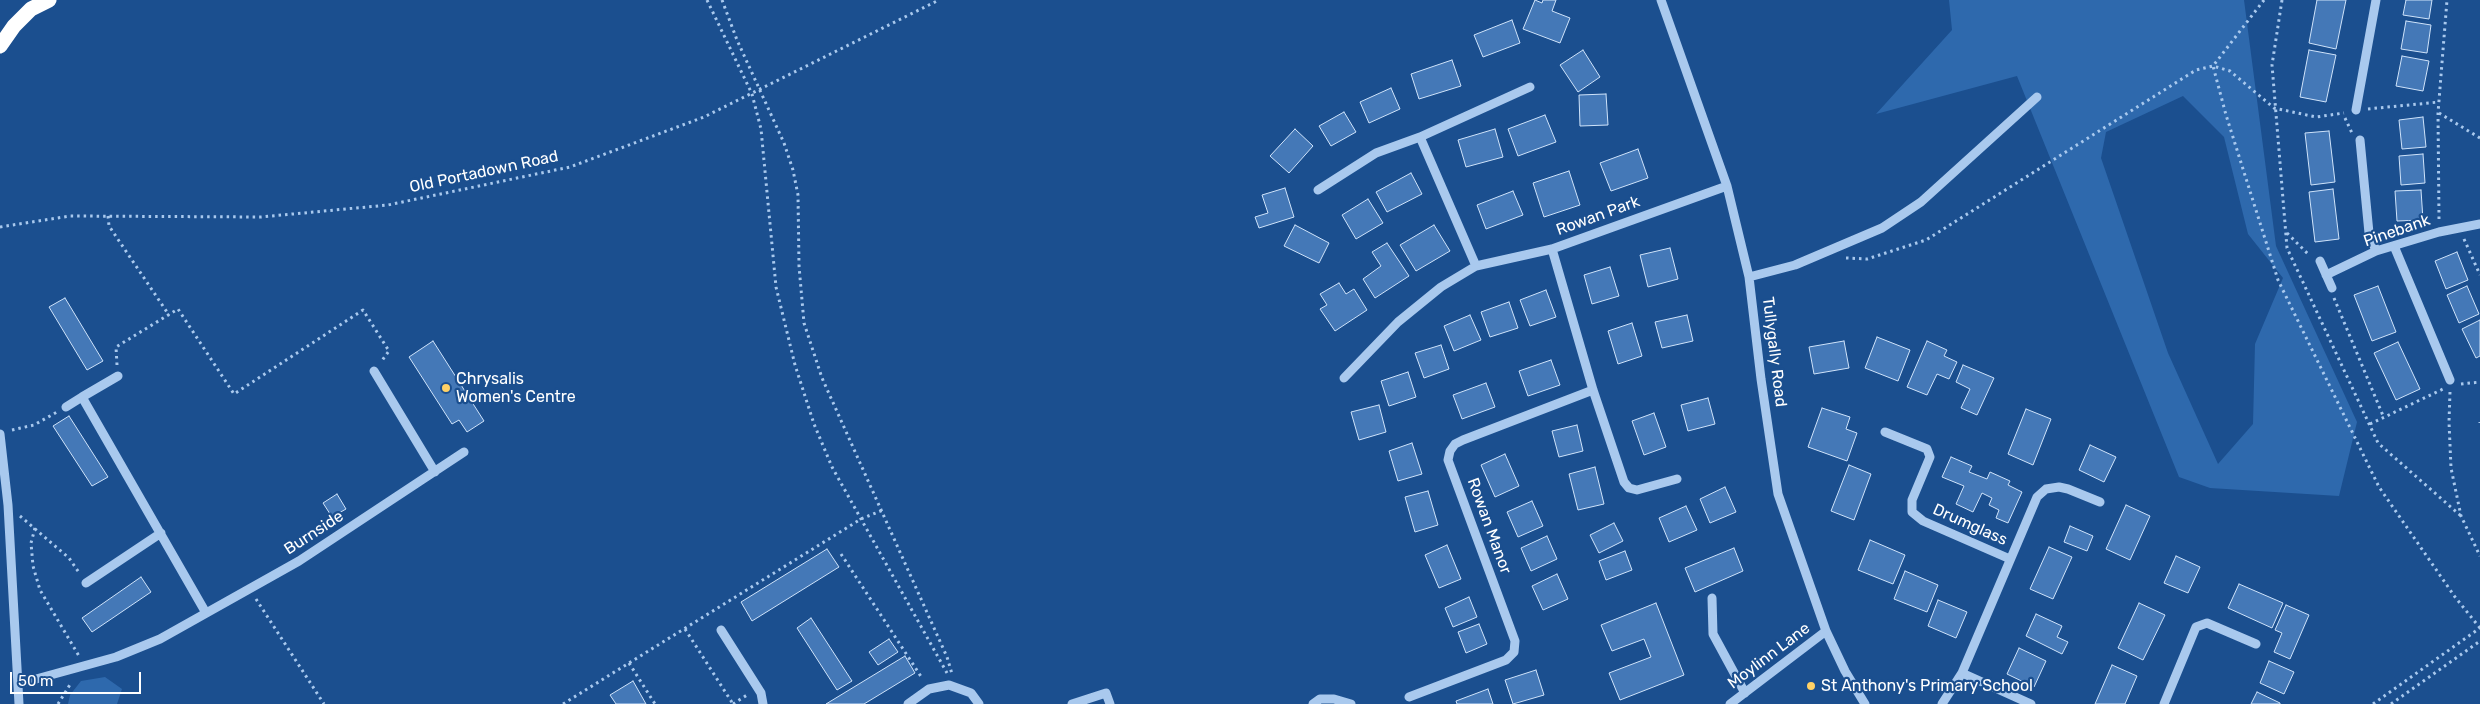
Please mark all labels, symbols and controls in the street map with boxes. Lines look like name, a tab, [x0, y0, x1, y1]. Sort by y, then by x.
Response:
street label: Old Portadown Road	[408, 147, 560, 197]
street label: Rowan Park	[1554, 192, 1642, 240]
street label: Pinebank	[2361, 211, 2433, 251]
street label: Tullygally Road	[1758, 296, 1790, 408]
place label: Chrysalis Women's Centre	[456, 369, 576, 407]
marker: Chrysalis Women's Centre	[440, 382, 452, 394]
street label: Rowan Manor	[1463, 475, 1515, 577]
street label: Drumglass	[1930, 500, 2010, 550]
street label: Burnside	[281, 507, 347, 559]
street label: Moylinn Lane	[1724, 619, 1814, 693]
scale bar	[12, 662, 144, 694]
text: 50 m	[18, 672, 53, 690]
place label: St Anthony's Primary School	[1821, 676, 2033, 696]
marker: St Anthony's Primary School	[1805, 680, 1817, 692]

